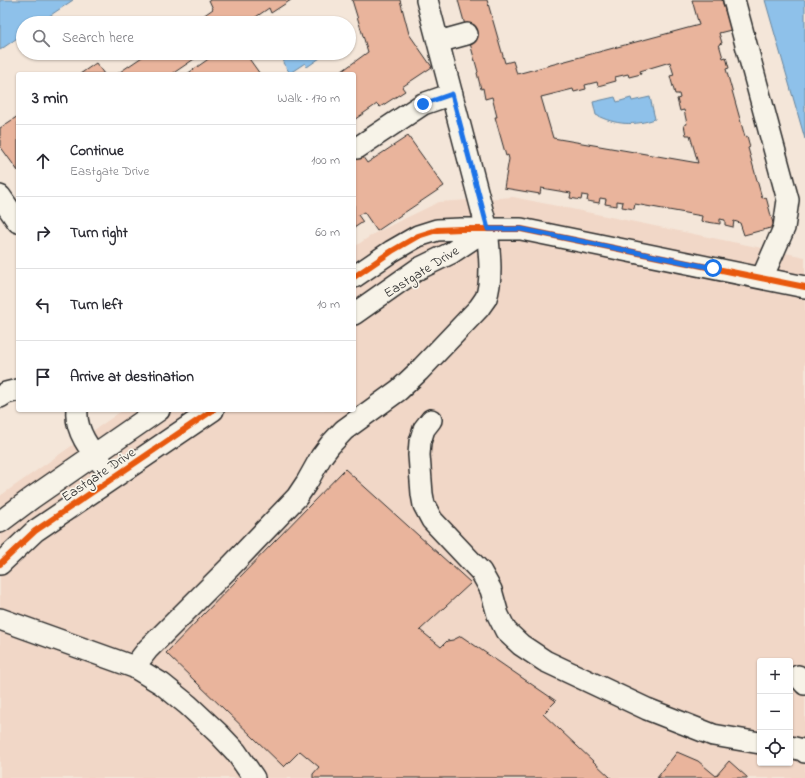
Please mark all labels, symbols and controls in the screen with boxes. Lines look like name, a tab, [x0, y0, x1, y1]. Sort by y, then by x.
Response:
search box	[16, 16, 356, 60]
icon: search	[30, 27, 52, 49]
text: Search here	[62, 27, 134, 49]
text: 3 min	[32, 86, 68, 111]
text: Walk · 170 m	[277, 89, 340, 108]
route end	[414, 95, 432, 113]
text: Continue	[70, 140, 124, 162]
icon: ahead	[32, 150, 54, 172]
text: 100 m	[311, 151, 340, 170]
text: Eastgate Drive	[70, 162, 149, 181]
icon: right	[32, 222, 54, 244]
text: Turn right	[70, 222, 128, 244]
text: 60 m	[315, 223, 340, 242]
street label: Eastgate Drive	[380, 240, 465, 305]
route start	[704, 259, 722, 277]
icon: left	[32, 294, 54, 316]
text: Turn left	[70, 294, 123, 316]
text: 10 m	[317, 295, 340, 314]
icon: arrive	[32, 366, 54, 388]
text: Arrive at destination	[70, 366, 194, 388]
street label: Eastgate Drive	[58, 442, 141, 509]
map controls	[757, 658, 793, 766]
button: +	[757, 658, 793, 694]
button: −	[757, 694, 793, 730]
button: locate	[757, 730, 793, 766]

